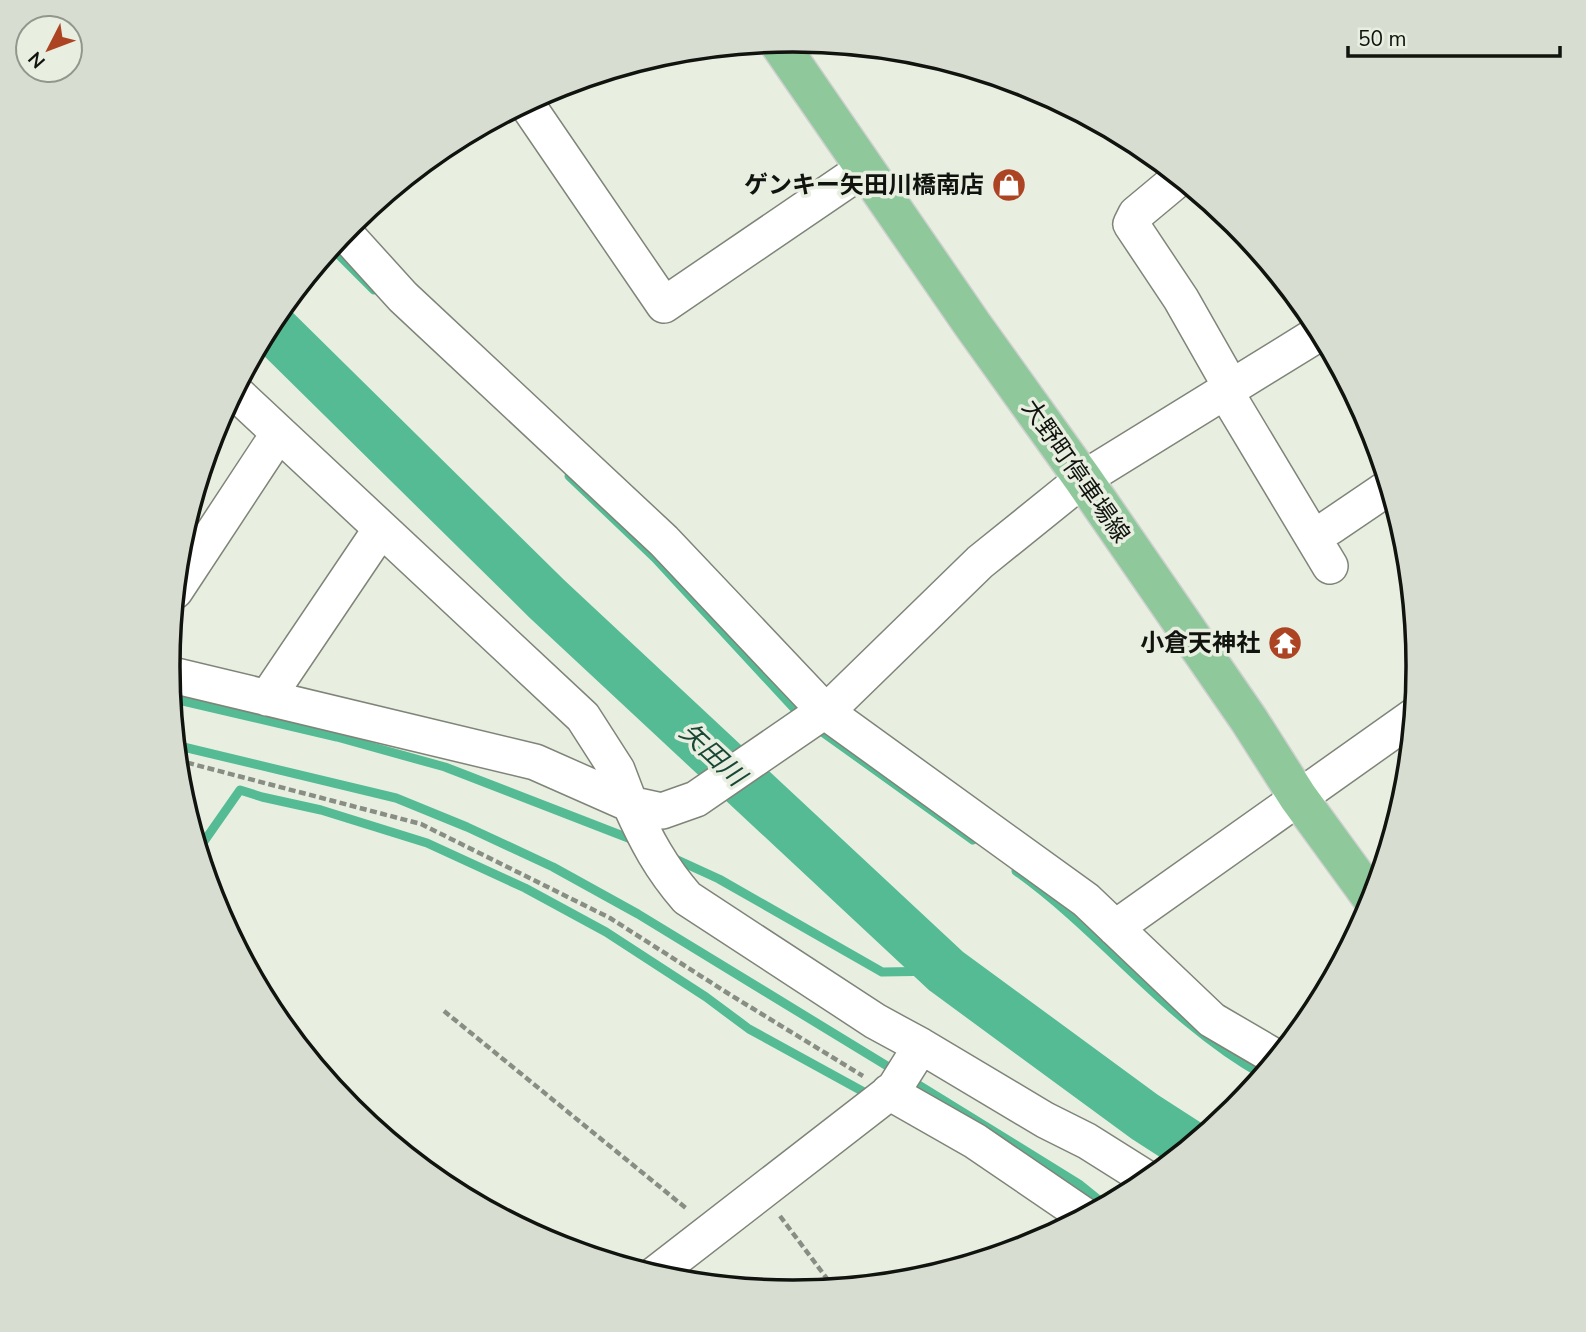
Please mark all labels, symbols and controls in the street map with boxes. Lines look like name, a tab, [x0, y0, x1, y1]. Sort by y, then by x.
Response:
north arrow	[14, 14, 84, 84]
scale bar	[1348, 14, 1560, 58]
text: 50 m	[1358, 25, 1407, 53]
text: N	[23, 46, 52, 74]
shop icon: ゲンキー矢田川橋南店	[990, 166, 1028, 204]
place label: ゲンキー矢田川橋南店	[744, 169, 984, 201]
street label: 大野町停車場線	[1015, 393, 1137, 549]
temple icon: 小倉天神社	[1266, 624, 1304, 662]
place label: 小倉天神社	[1140, 627, 1260, 659]
water label: 矢田川	[672, 715, 755, 796]

